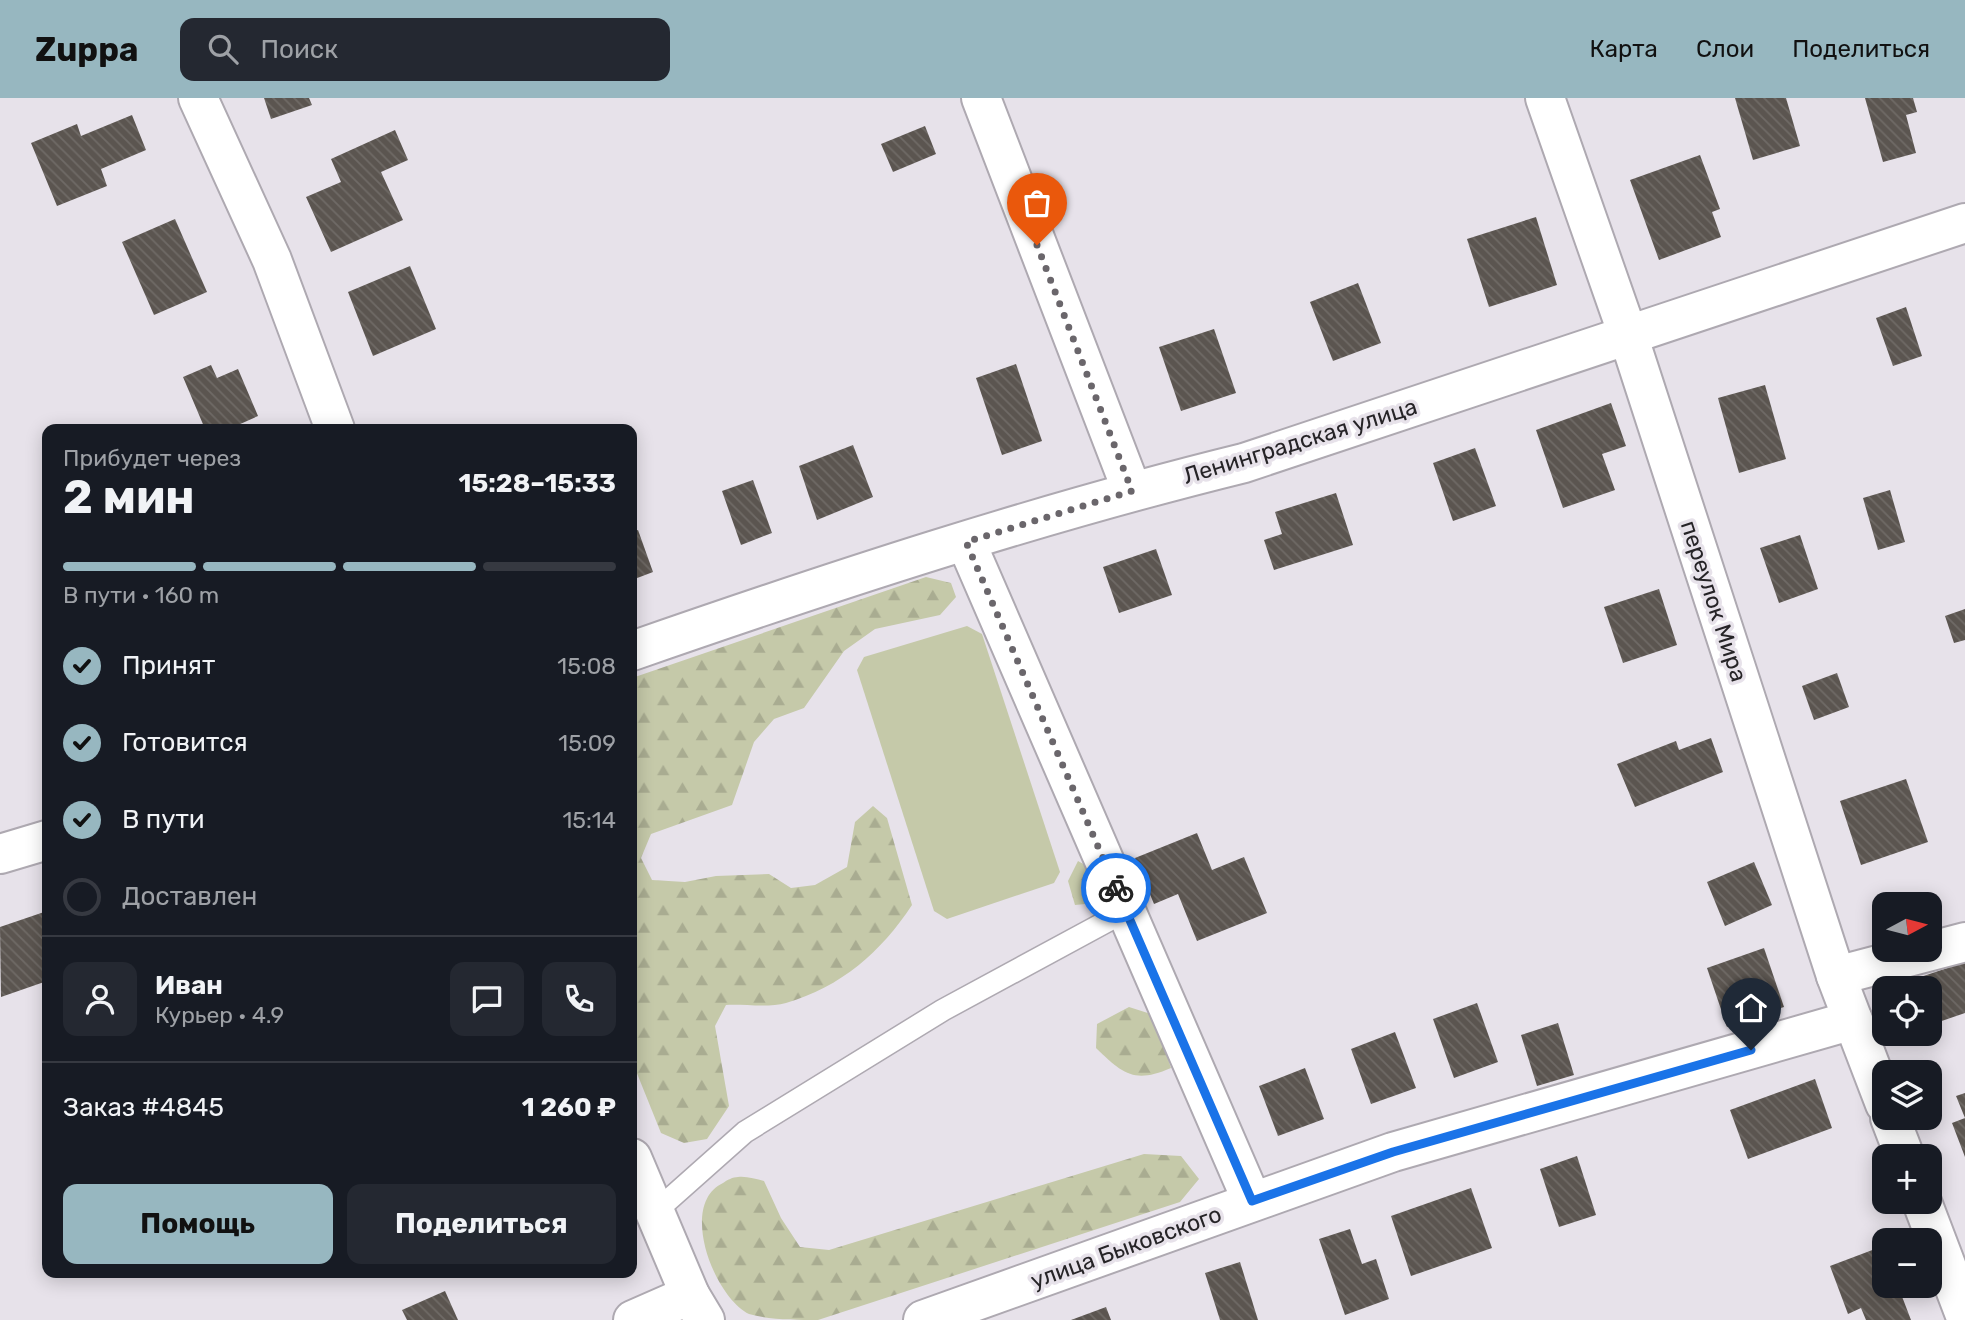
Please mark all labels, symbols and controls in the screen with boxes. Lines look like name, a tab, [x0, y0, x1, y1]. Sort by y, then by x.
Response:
search box	[180, 18, 670, 81]
text: Zuppa	[35, 30, 138, 69]
icon: search	[204, 30, 242, 68]
text: Поиск	[260, 34, 338, 65]
text: Карта	[1589, 35, 1658, 63]
text: Слои	[1696, 35, 1754, 63]
text: Поделиться	[1792, 35, 1930, 63]
pin	[1007, 173, 1067, 245]
icon: bag	[1018, 184, 1056, 222]
street label: Ленинградская улица	[1180, 392, 1420, 490]
text: Прибудет через	[63, 444, 241, 472]
text: 15:28–15:33	[459, 468, 616, 499]
text: 2 мин	[63, 470, 195, 525]
street label: переулок Мира	[1675, 517, 1753, 685]
text: В пути · 160 m	[63, 581, 219, 609]
icon: check	[63, 647, 101, 685]
text: Принят	[122, 650, 215, 681]
text: 15:08	[557, 652, 616, 680]
icon: check	[63, 724, 101, 762]
text: Готовится	[122, 727, 248, 758]
text: 15:09	[558, 729, 616, 757]
icon: check	[63, 801, 101, 839]
text: В пути	[122, 804, 205, 835]
text: 15:14	[562, 806, 616, 834]
courier	[1081, 853, 1151, 923]
icon: bike	[1097, 869, 1135, 907]
text: Доставлен	[122, 881, 257, 912]
north arrow	[1872, 892, 1942, 962]
map controls	[1872, 892, 1942, 1298]
button: person	[63, 962, 137, 1036]
button: chat	[450, 962, 524, 1036]
button: phone	[542, 962, 616, 1036]
text: Иван	[155, 970, 223, 1001]
button: locate	[1872, 976, 1942, 1046]
pin	[1721, 978, 1781, 1050]
icon: home	[1732, 989, 1770, 1027]
text: Курьер · 4.9	[155, 1001, 284, 1029]
button: layers	[1872, 1060, 1942, 1130]
text: Заказ #4845	[63, 1092, 224, 1123]
text: 1 260 ₽	[522, 1092, 616, 1123]
button: +	[1872, 1144, 1942, 1214]
button: Помощь	[63, 1184, 333, 1264]
button: Поделиться	[347, 1184, 616, 1264]
street label: улица Быковского	[1027, 1199, 1225, 1295]
button: −	[1872, 1228, 1942, 1298]

